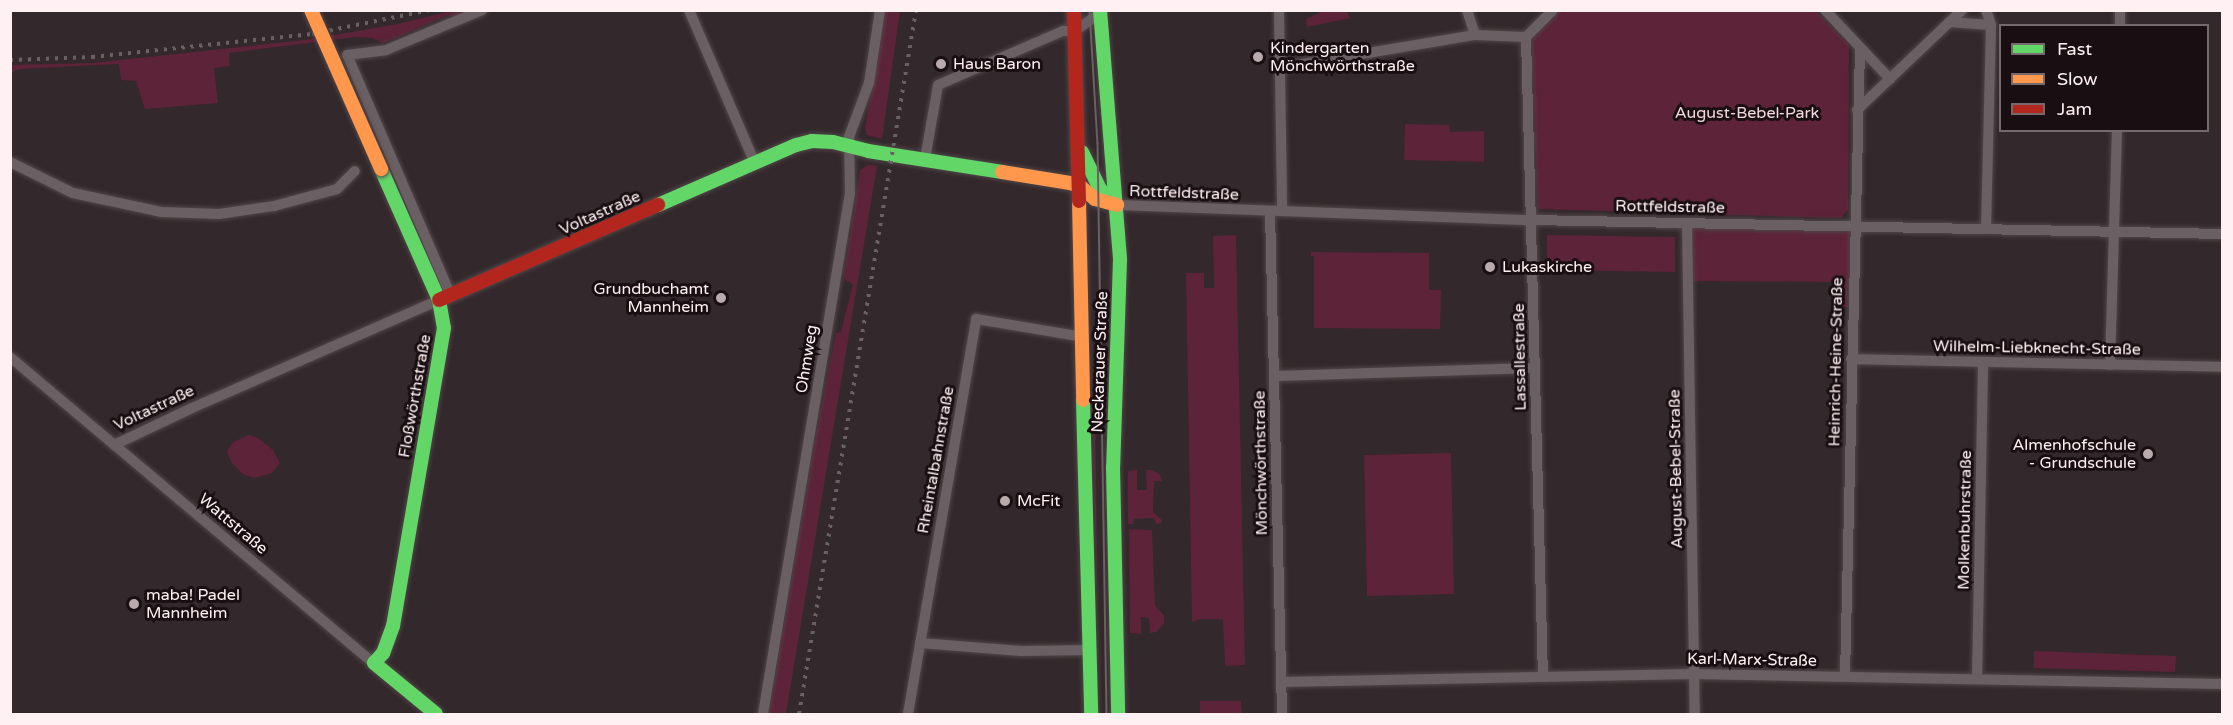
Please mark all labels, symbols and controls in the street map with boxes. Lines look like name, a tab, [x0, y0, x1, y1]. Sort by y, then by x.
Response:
legend	[1999, 24, 2209, 132]
place label: Kindergarten Mönchwörthstraße	[1270, 38, 1415, 76]
text: Fast	[2057, 38, 2092, 60]
marker: Kindergarten Mönchwörthstraße	[1251, 50, 1265, 64]
place label: Haus Baron	[953, 54, 1041, 74]
marker: Haus Baron	[934, 57, 948, 71]
text: Slow	[2057, 68, 2098, 90]
text: Jam	[2057, 98, 2092, 120]
park label: August-Bebel-Park	[1675, 103, 1819, 123]
street label: Rottfeldstraße	[1129, 181, 1239, 205]
street label: Voltastraße	[557, 187, 643, 239]
street label: Rottfeldstraße	[1615, 196, 1725, 218]
place label: Lukaskirche	[1502, 257, 1592, 277]
marker: Lukaskirche	[1483, 260, 1497, 274]
street label: Heinrich-Heine-Straße	[1825, 277, 1847, 447]
place label: Grundbuchamt Mannheim	[593, 279, 709, 317]
marker: Grundbuchamt Mannheim	[714, 291, 728, 305]
street label: Neckarauer Straße	[1088, 291, 1112, 433]
street label: Lassallestraße	[1509, 303, 1531, 411]
street label: Ohmweg	[792, 323, 822, 395]
street label: Floßwörthstraße	[395, 333, 435, 459]
street label: Wilhelm-Liebknecht-Straße	[1933, 337, 2141, 359]
street label: Voltastraße	[111, 381, 197, 435]
street label: Rheintalbahnstraße	[914, 385, 958, 535]
street label: August-Bebel-Straße	[1665, 389, 1687, 549]
street label: Mönchwörthstraße	[1250, 390, 1272, 536]
place label: Almenhofschule - Grundschule	[2013, 435, 2136, 473]
marker: Almenhofschule - Grundschule	[2141, 447, 2155, 461]
street label: Molkenbuhrstraße	[1954, 450, 1976, 590]
street label: Wattstraße	[195, 490, 271, 558]
place label: McFit	[1017, 491, 1060, 511]
marker: McFit	[998, 494, 1012, 508]
place label: maba! Padel Mannheim	[146, 585, 240, 623]
marker: maba! Padel Mannheim	[127, 597, 141, 611]
street label: Karl-Marx-Straße	[1687, 649, 1817, 671]

